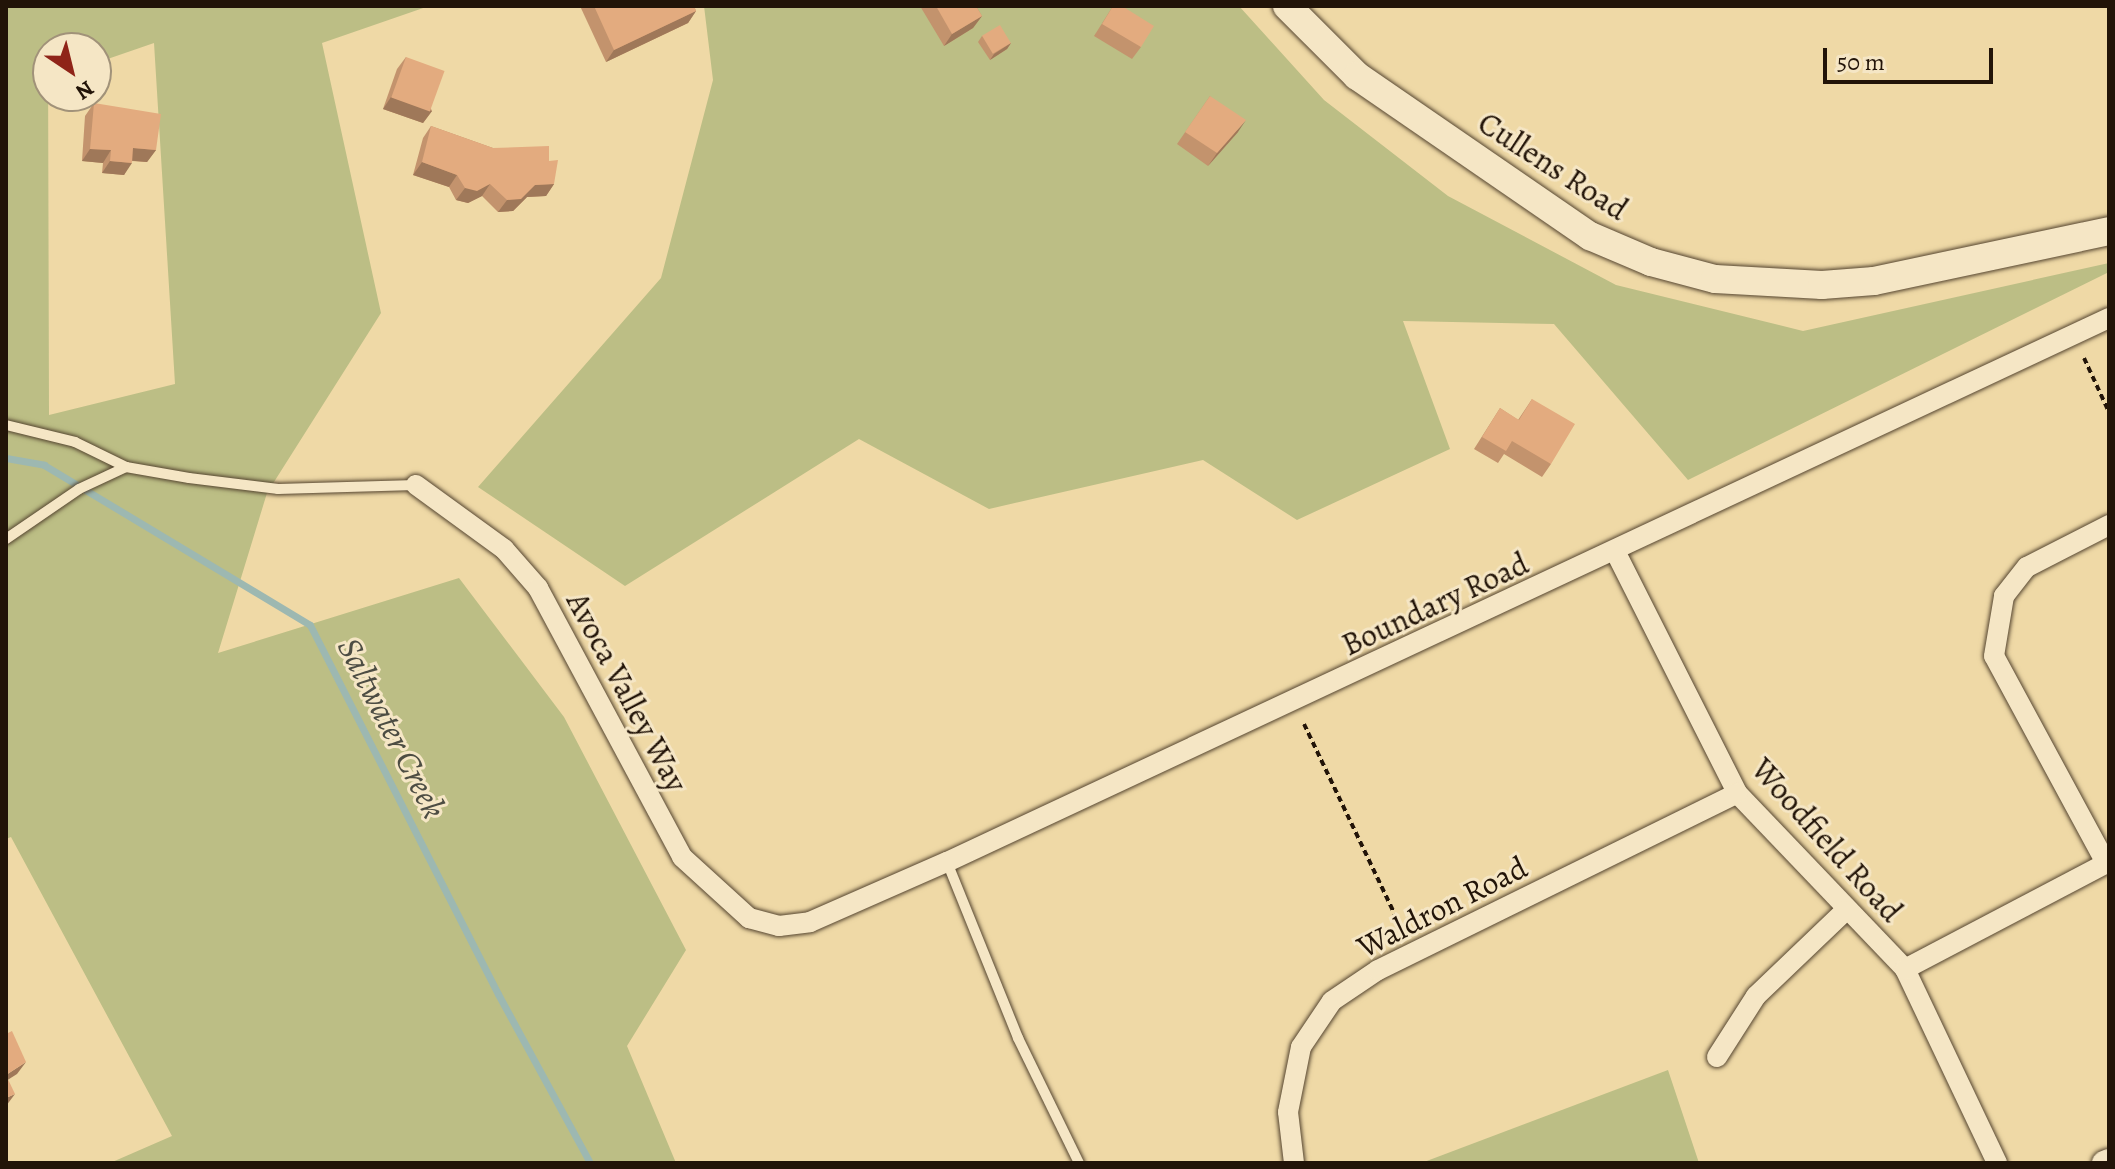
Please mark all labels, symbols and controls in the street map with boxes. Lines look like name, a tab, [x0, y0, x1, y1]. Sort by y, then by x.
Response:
north arrow	[32, 32, 112, 112]
scale bar	[1827, 32, 1997, 82]
text: 50 m	[1837, 46, 1885, 78]
text: N	[69, 73, 100, 107]
street label: Cullens Road	[1471, 103, 1635, 229]
street label: Boundary Road	[1336, 544, 1534, 664]
street label: Avoca Valley Way	[558, 586, 696, 798]
water label: Saltwater Creek	[329, 631, 455, 825]
street label: Woodfield Road	[1743, 750, 1911, 930]
street label: Waldron Road	[1351, 848, 1533, 966]

